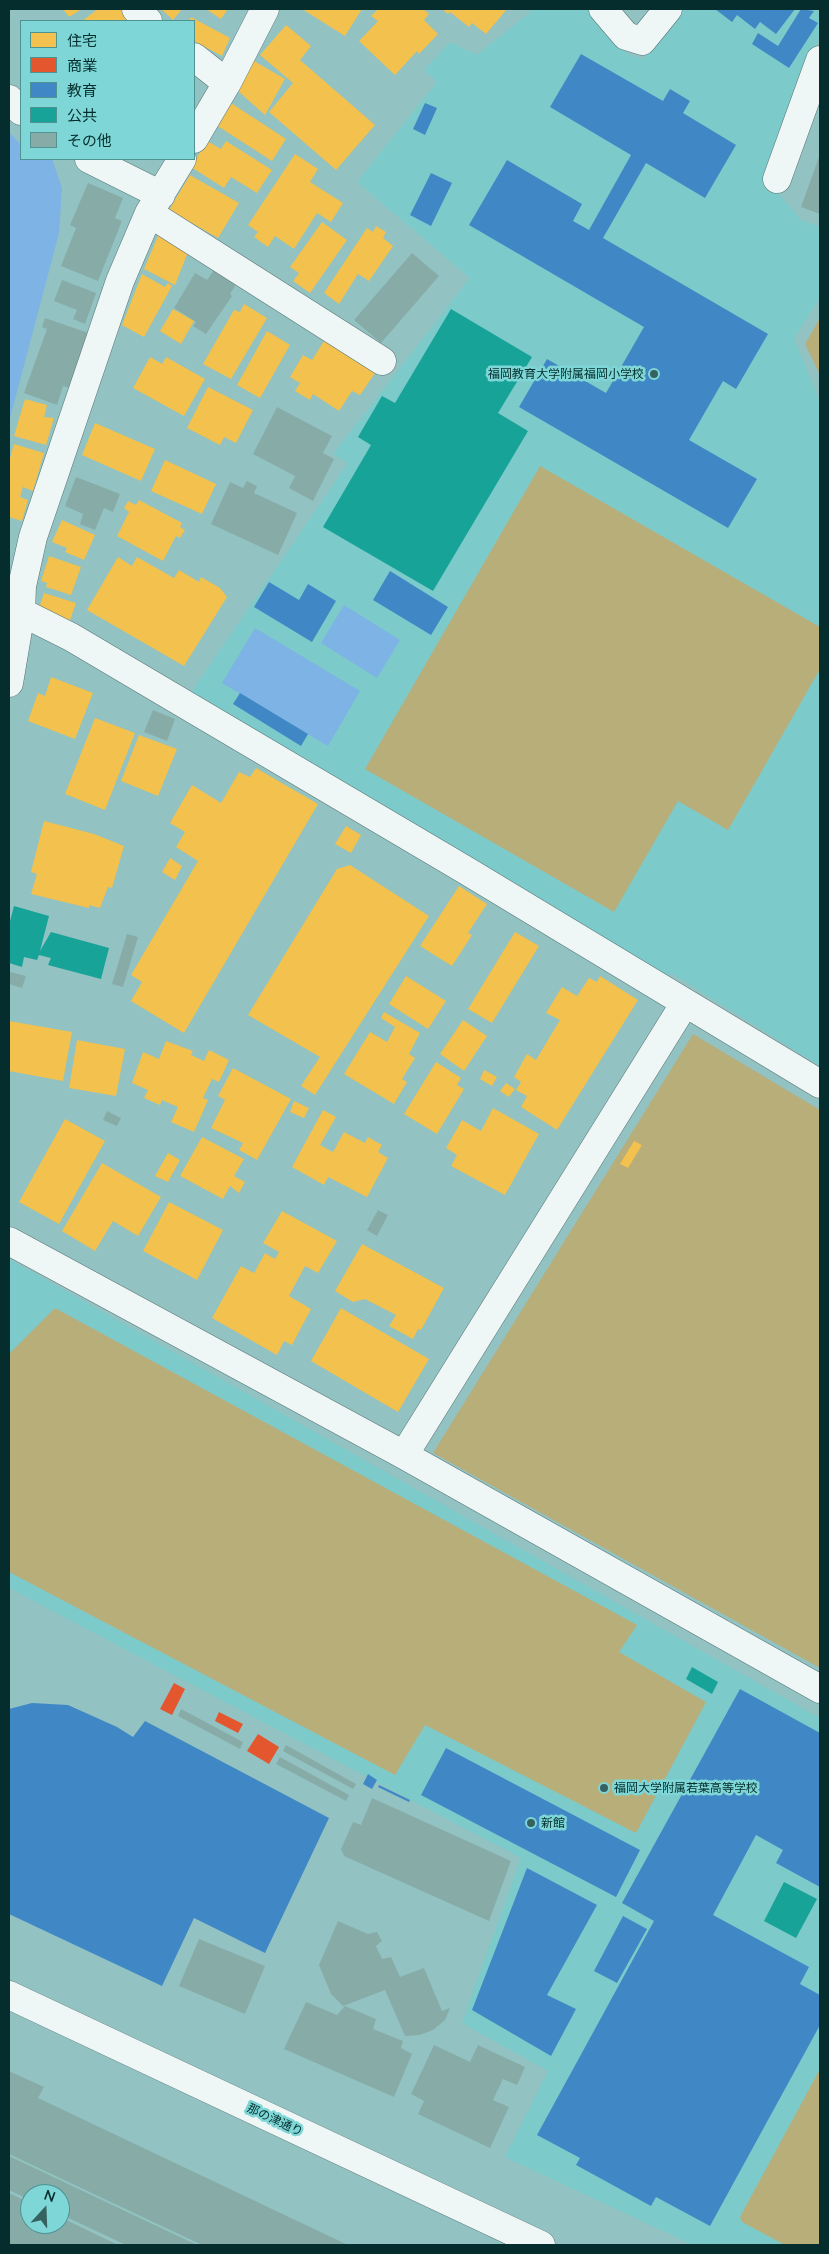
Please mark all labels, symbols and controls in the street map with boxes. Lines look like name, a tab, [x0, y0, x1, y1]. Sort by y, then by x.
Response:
legend	[20, 20, 195, 160]
text: 住宅	[67, 31, 97, 49]
text: 商業	[67, 56, 97, 74]
text: 教育	[67, 81, 97, 99]
text: 公共	[67, 106, 97, 124]
text: その他	[67, 131, 112, 149]
place label: 福岡教育大学附属福岡小学校	[488, 367, 644, 381]
marker: 福岡教育大学附属福岡小学校	[648, 368, 660, 380]
place label: 福岡大学附属若葉高等学校	[614, 1781, 758, 1795]
marker: 福岡大学附属若葉高等学校	[598, 1782, 610, 1794]
place label: 新館	[541, 1816, 565, 1830]
marker: 新館	[525, 1817, 537, 1829]
street label: 那の津通り	[245, 2101, 305, 2139]
north arrow	[20, 2184, 70, 2234]
text: N	[42, 2186, 58, 2205]

